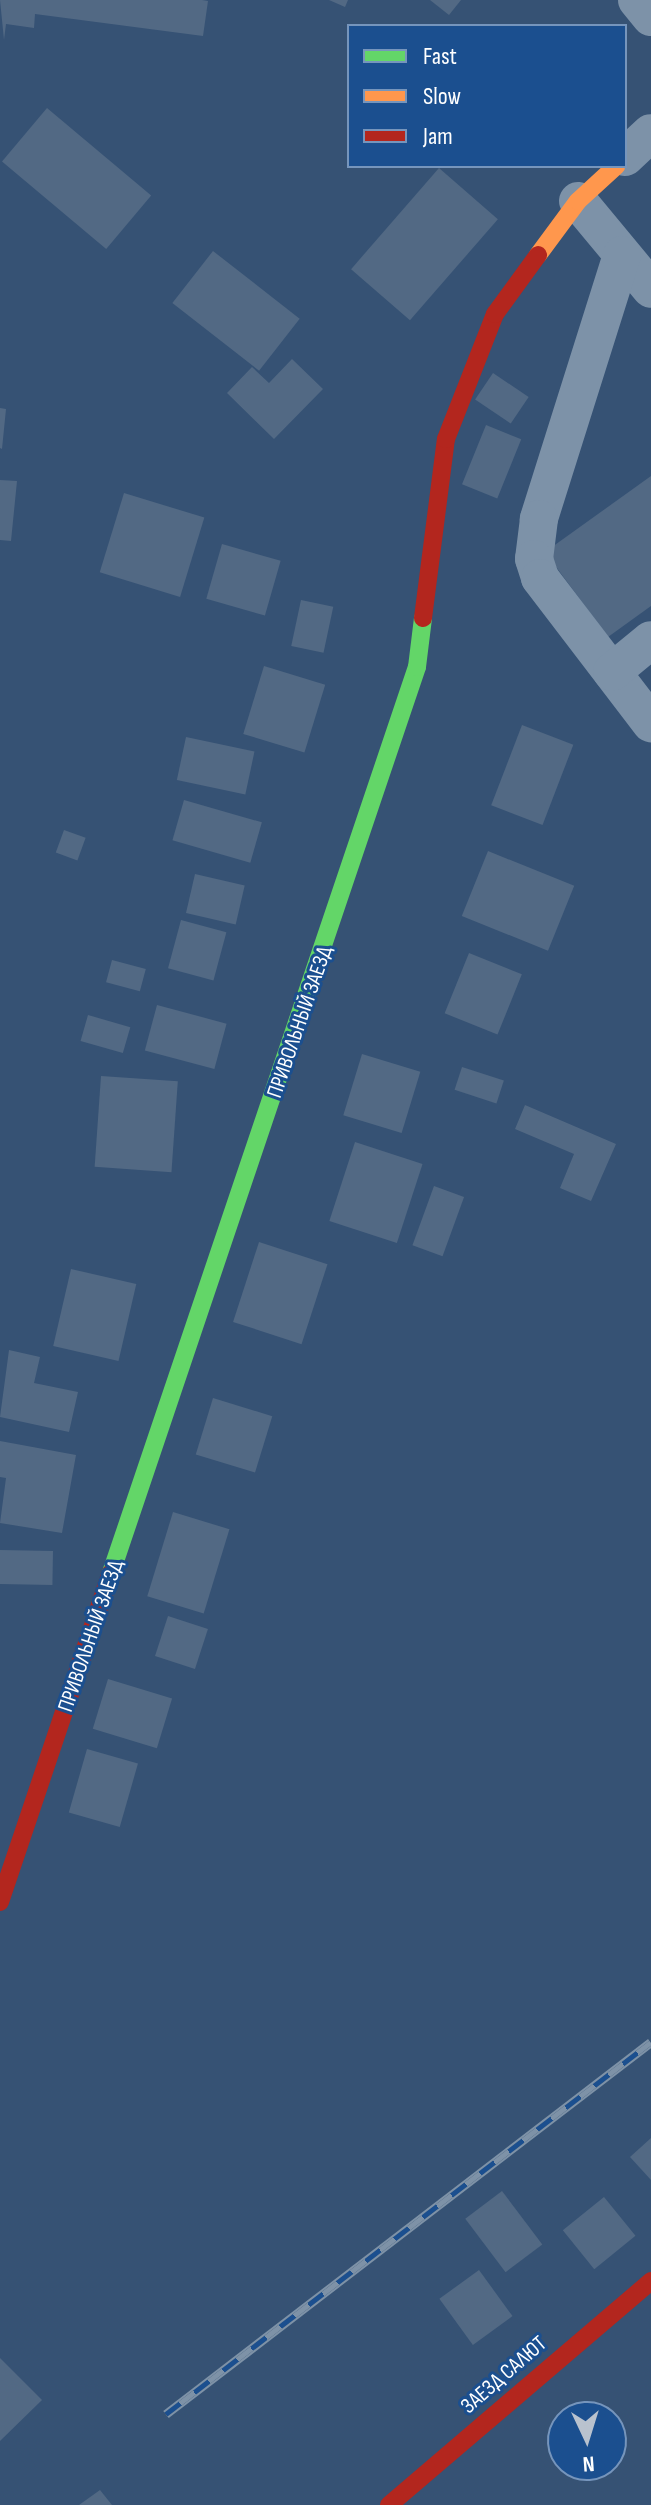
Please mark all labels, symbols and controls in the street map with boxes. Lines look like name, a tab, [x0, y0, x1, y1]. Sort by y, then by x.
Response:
legend	[347, 24, 627, 168]
text: Fast	[423, 42, 457, 71]
text: Slow	[423, 82, 461, 111]
text: Jam	[423, 122, 453, 151]
street label: ПРИВОЛЬНЫЙ ЗАЕЗД	[262, 942, 338, 1102]
street label: ПРИВОЛЬНЫЙ ЗАЕЗД	[53, 1556, 129, 1716]
street label: ЗАЕЗД САЛЮТ	[456, 2331, 552, 2419]
north arrow	[547, 2401, 627, 2481]
text: N	[582, 2450, 595, 2477]

